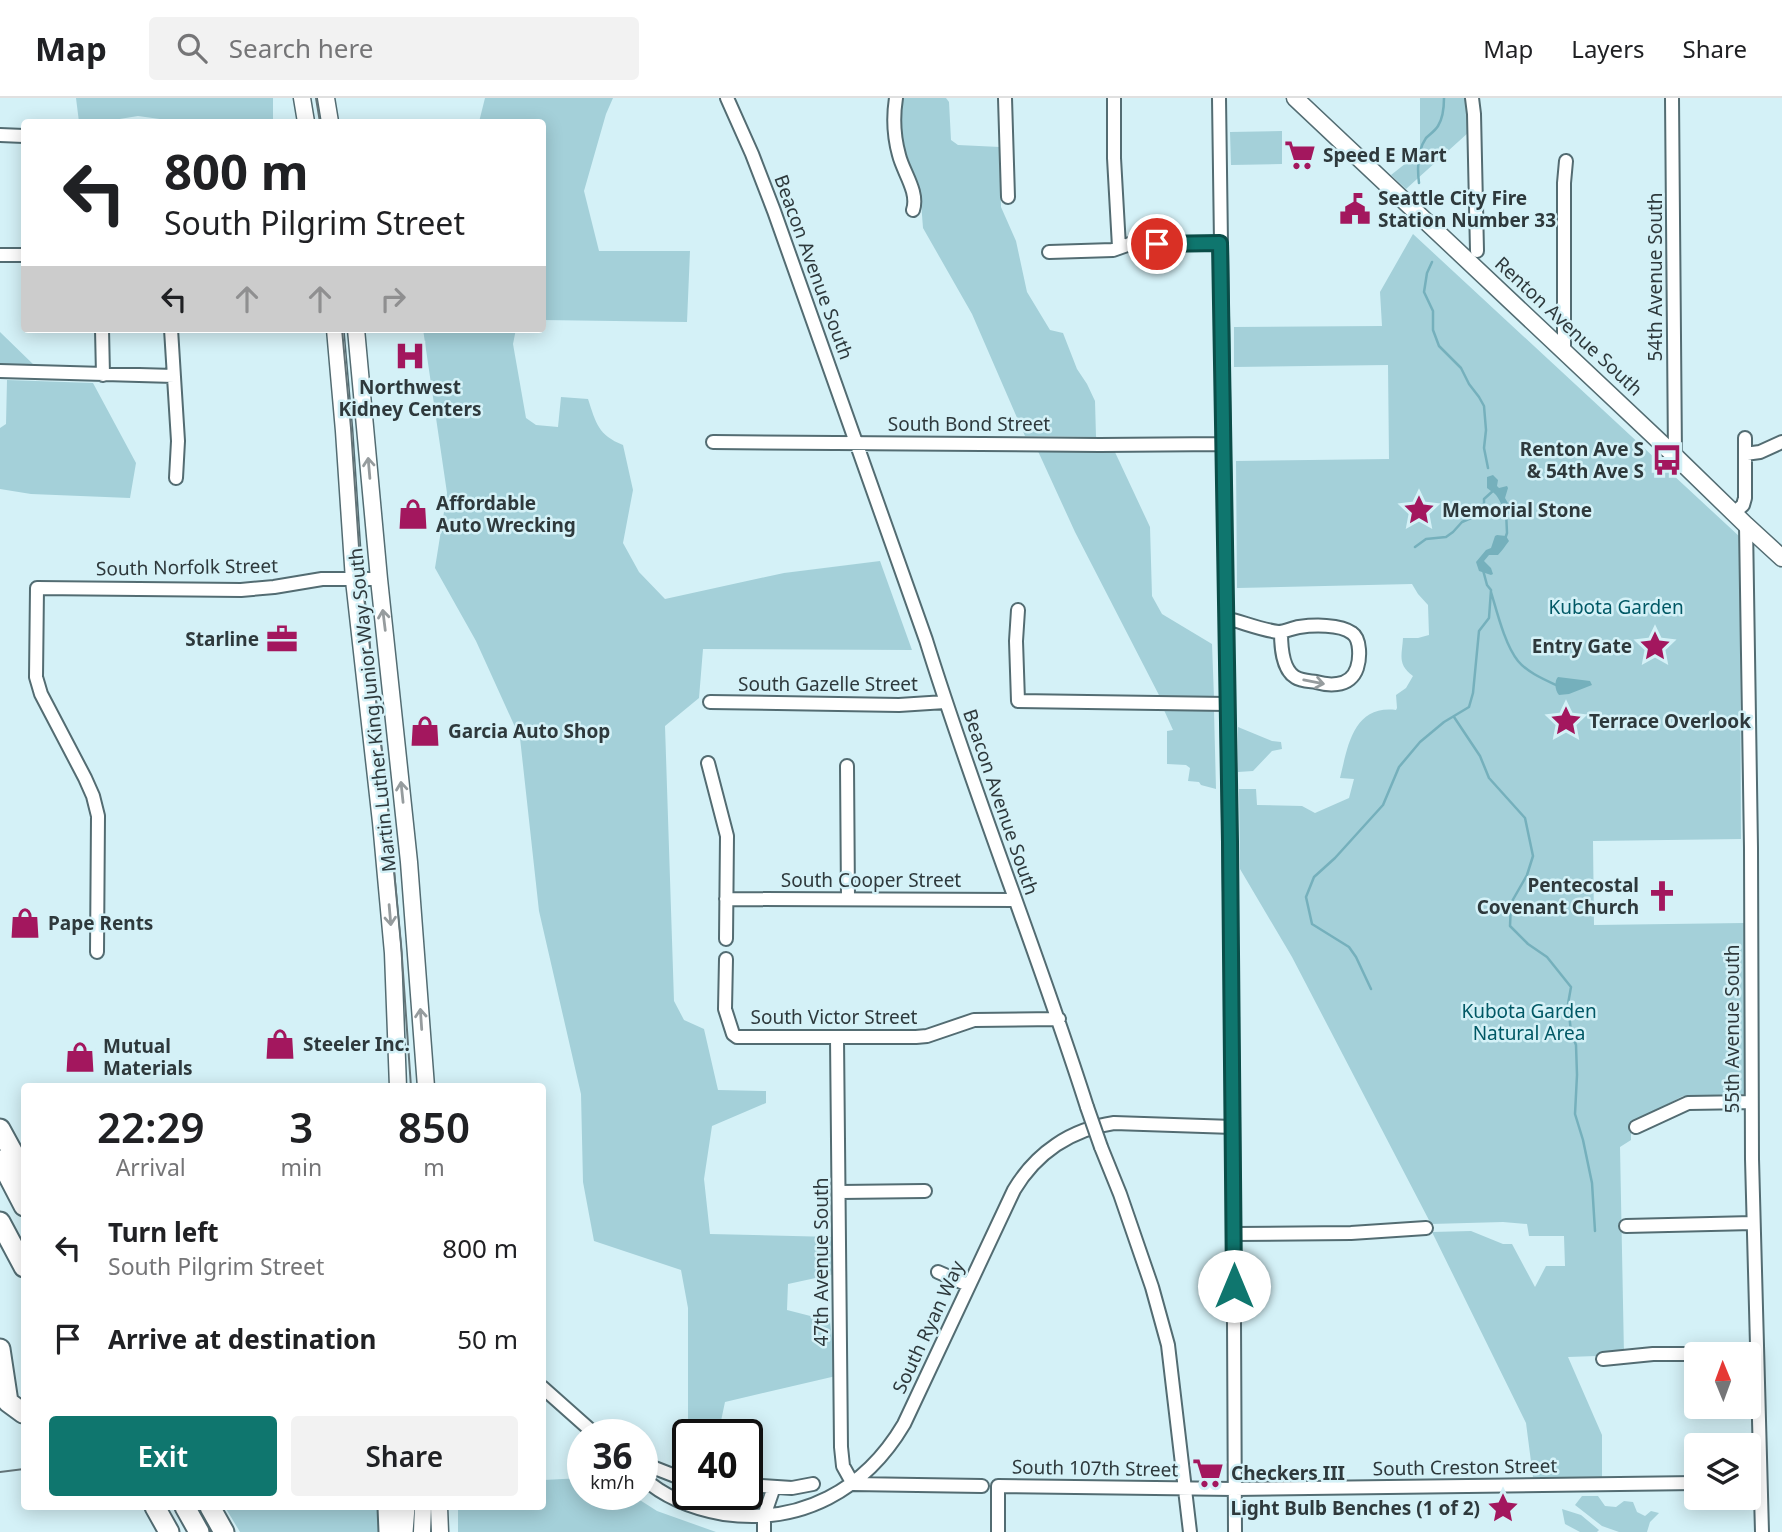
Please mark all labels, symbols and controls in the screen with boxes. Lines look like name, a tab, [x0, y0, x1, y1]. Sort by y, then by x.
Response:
search box	[149, 17, 639, 80]
text: Map	[35, 26, 107, 71]
icon: search	[173, 29, 211, 67]
text: Search here	[229, 30, 373, 66]
text: Map	[1483, 32, 1533, 65]
text: Layers	[1571, 32, 1645, 65]
text: Share	[1683, 32, 1747, 65]
text: 800 m	[164, 138, 309, 204]
supermarket icon: Speed E Mart	[1283, 138, 1317, 172]
place label: Speed E Mart	[1323, 142, 1447, 168]
icon: left	[49, 147, 140, 238]
street label: Beacon Avenue South	[768, 171, 860, 363]
place label: Seattle City Fire Station Number 33	[1378, 185, 1556, 233]
public building icon: Seattle City Fire Station Number 33	[1338, 192, 1372, 226]
street label: 54th Avenue South	[1642, 192, 1668, 362]
text: South Pilgrim Street	[164, 201, 465, 244]
pin	[1127, 214, 1187, 274]
icon: arrive	[1138, 225, 1176, 263]
street label: Renton Avenue South	[1489, 251, 1649, 401]
icon: left	[155, 280, 193, 318]
icon: ahead	[228, 280, 266, 318]
icon: ahead	[301, 280, 339, 318]
icon: right	[374, 280, 412, 318]
hospital icon: Northwest Kidney Centers	[393, 339, 427, 373]
place label: Northwest Kidney Centers	[339, 374, 481, 422]
street label: South Bond Street	[888, 411, 1050, 437]
place label: Renton Ave S & 54th Ave S	[1520, 436, 1644, 484]
bus stop icon: Renton Ave S & 54th Ave S	[1650, 443, 1684, 477]
one-way arrow	[362, 457, 375, 479]
place label: Affordable Auto Wrecking	[436, 490, 576, 538]
place icon: Memorial Stone	[1402, 493, 1436, 527]
shop icon: Affordable Auto Wrecking	[396, 497, 430, 531]
place label: Memorial Stone	[1442, 497, 1592, 523]
street label: Martin Luther King Junior Way South	[342, 547, 402, 873]
street label: South Norfolk Street	[96, 552, 278, 582]
park label: Kubota Garden	[1548, 594, 1684, 620]
one-way arrow	[377, 609, 390, 632]
office icon: Starline	[265, 622, 299, 656]
place label: Starline	[185, 626, 259, 652]
place icon: Entry Gate	[1638, 629, 1672, 663]
place label: Entry Gate	[1532, 633, 1632, 659]
street label: South Gazelle Street	[738, 671, 918, 697]
one-way arrow	[1302, 675, 1325, 689]
place icon: Terrace Overlook	[1549, 704, 1583, 738]
street label: Beacon Avenue South	[957, 706, 1045, 898]
place label: Terrace Overlook	[1589, 708, 1751, 734]
shop icon: Garcia Auto Shop	[408, 714, 442, 748]
place label: Garcia Auto Shop	[448, 718, 610, 744]
one-way arrow	[395, 781, 408, 804]
street label: South Cooper Street	[781, 867, 961, 893]
place label: Pentecostal Covenant Church	[1477, 872, 1639, 920]
church icon: Pentecostal Covenant Church	[1645, 879, 1679, 913]
one-way arrow	[384, 904, 397, 926]
shop icon: Pape Rents	[8, 906, 42, 940]
place label: Pape Rents	[48, 910, 153, 936]
street label: 55th Avenue South	[1719, 944, 1745, 1114]
park label: Kubota Garden Natural Area	[1461, 998, 1597, 1046]
street label: South Victor Street	[751, 1004, 918, 1030]
one-way arrow	[414, 1008, 427, 1030]
shop icon: Steeler Inc.	[263, 1027, 297, 1061]
place label: Steeler Inc.	[303, 1031, 410, 1057]
place label: Mutual Materials	[103, 1033, 193, 1081]
shop icon: Mutual Materials	[63, 1040, 97, 1074]
text: 22:29	[97, 1098, 205, 1155]
text: 3	[289, 1098, 313, 1155]
text: 850	[398, 1098, 470, 1155]
text: Arrival	[116, 1151, 186, 1183]
text: min	[280, 1151, 322, 1183]
text: m	[423, 1151, 445, 1183]
street label: 47th Avenue South	[808, 1177, 834, 1347]
text: Turn left	[108, 1214, 219, 1250]
icon: left	[49, 1229, 87, 1267]
text: 800 m	[442, 1230, 518, 1266]
position arrow	[1197, 1249, 1271, 1323]
text: South Pilgrim Street	[108, 1250, 324, 1282]
street label: South Ryan Way	[886, 1256, 970, 1398]
icon: arrive	[49, 1320, 87, 1358]
text: Arrive at destination	[108, 1321, 377, 1357]
text: 50 m	[457, 1321, 518, 1357]
north arrow	[1684, 1342, 1760, 1419]
map controls	[1684, 1342, 1761, 1510]
button: Exit	[49, 1416, 277, 1496]
button: Share	[291, 1416, 518, 1496]
speed limit sign: 40	[672, 1419, 763, 1510]
text: 36	[592, 1432, 633, 1479]
button: layers	[1684, 1433, 1761, 1510]
street label: South Creston Street	[1372, 1452, 1558, 1482]
street label: South 107th Street	[1012, 1454, 1179, 1482]
supermarket icon: Checkers III	[1191, 1456, 1225, 1490]
place label: Checkers III	[1231, 1460, 1345, 1486]
text: km/h	[590, 1470, 635, 1494]
place icon: Light Bulb Benches (1 of 2)	[1486, 1491, 1520, 1525]
place label: Light Bulb Benches (1 of 2)	[1231, 1495, 1480, 1521]

